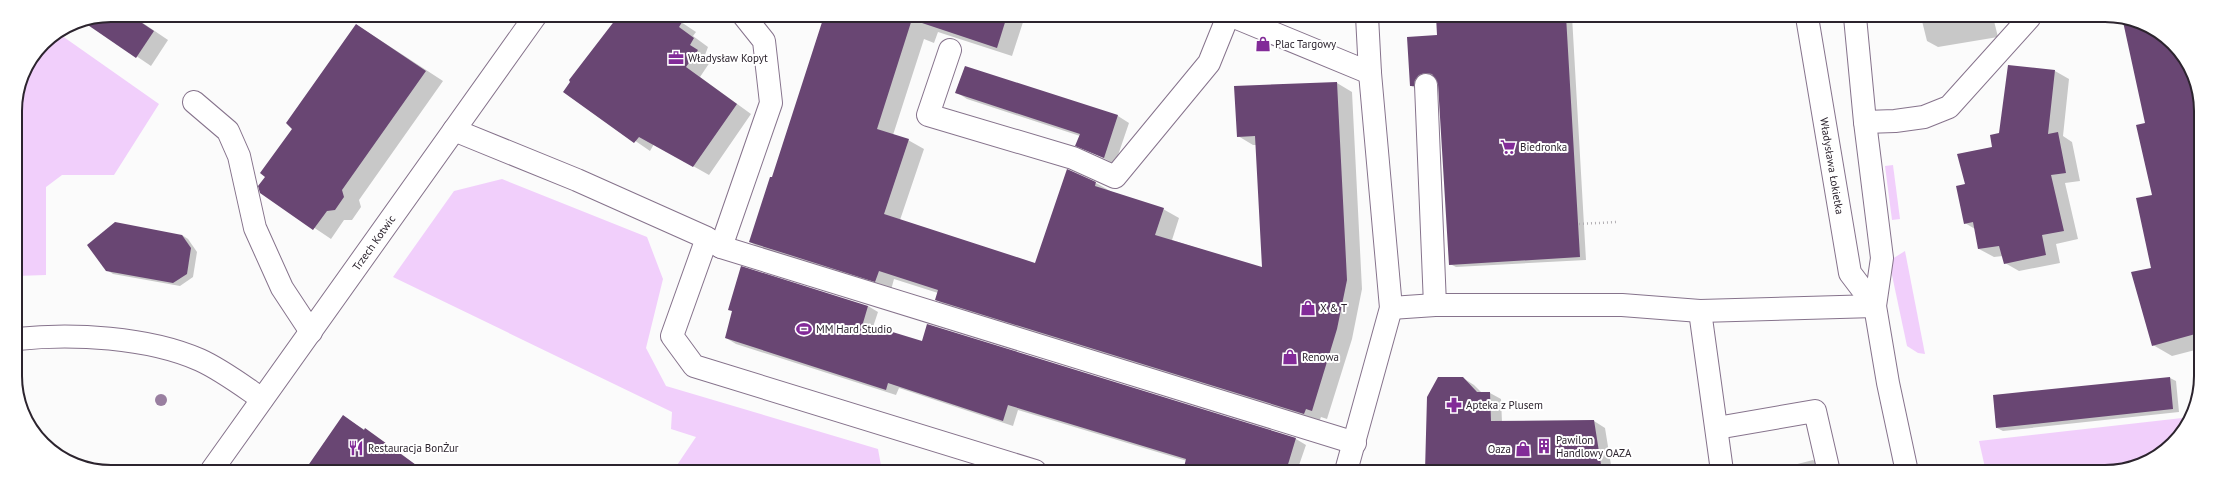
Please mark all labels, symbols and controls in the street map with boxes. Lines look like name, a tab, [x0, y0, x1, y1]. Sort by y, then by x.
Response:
shop icon: Plac Targowy	[1254, 35, 1272, 53]
place label: Plac Targowy	[1275, 37, 1337, 51]
office icon: Władysław Kopyt	[667, 49, 685, 67]
place label: Władysław Kopyt	[688, 51, 768, 65]
street label: Władysława Łokietka	[1817, 116, 1847, 215]
supermarket icon: Biedronka	[1499, 138, 1517, 156]
place label: Biedronka	[1520, 140, 1567, 154]
street label: Trzech Kotwic	[349, 212, 398, 273]
shop icon: X & T	[1299, 299, 1317, 317]
place label: X & T	[1320, 301, 1347, 315]
sports icon: MM Hard Studio	[795, 320, 813, 338]
place label: MM Hard Studio	[816, 322, 892, 336]
shop icon: Renowa	[1281, 348, 1299, 366]
place label: Renowa	[1302, 350, 1339, 364]
pharmacy icon: Apteka z Plusem	[1445, 396, 1463, 414]
place label: Apteka z Plusem	[1466, 398, 1543, 412]
place label: Pawilon Handlowy OAZA	[1556, 433, 1632, 460]
building icon: Pawilon Handlowy OAZA	[1535, 437, 1553, 455]
restaurant icon: Restauracja BonŻur	[347, 439, 365, 457]
shop icon: Oaza	[1514, 440, 1532, 458]
place label: Restauracja BonŻur	[368, 441, 459, 455]
place label: Oaza	[1488, 442, 1511, 456]

